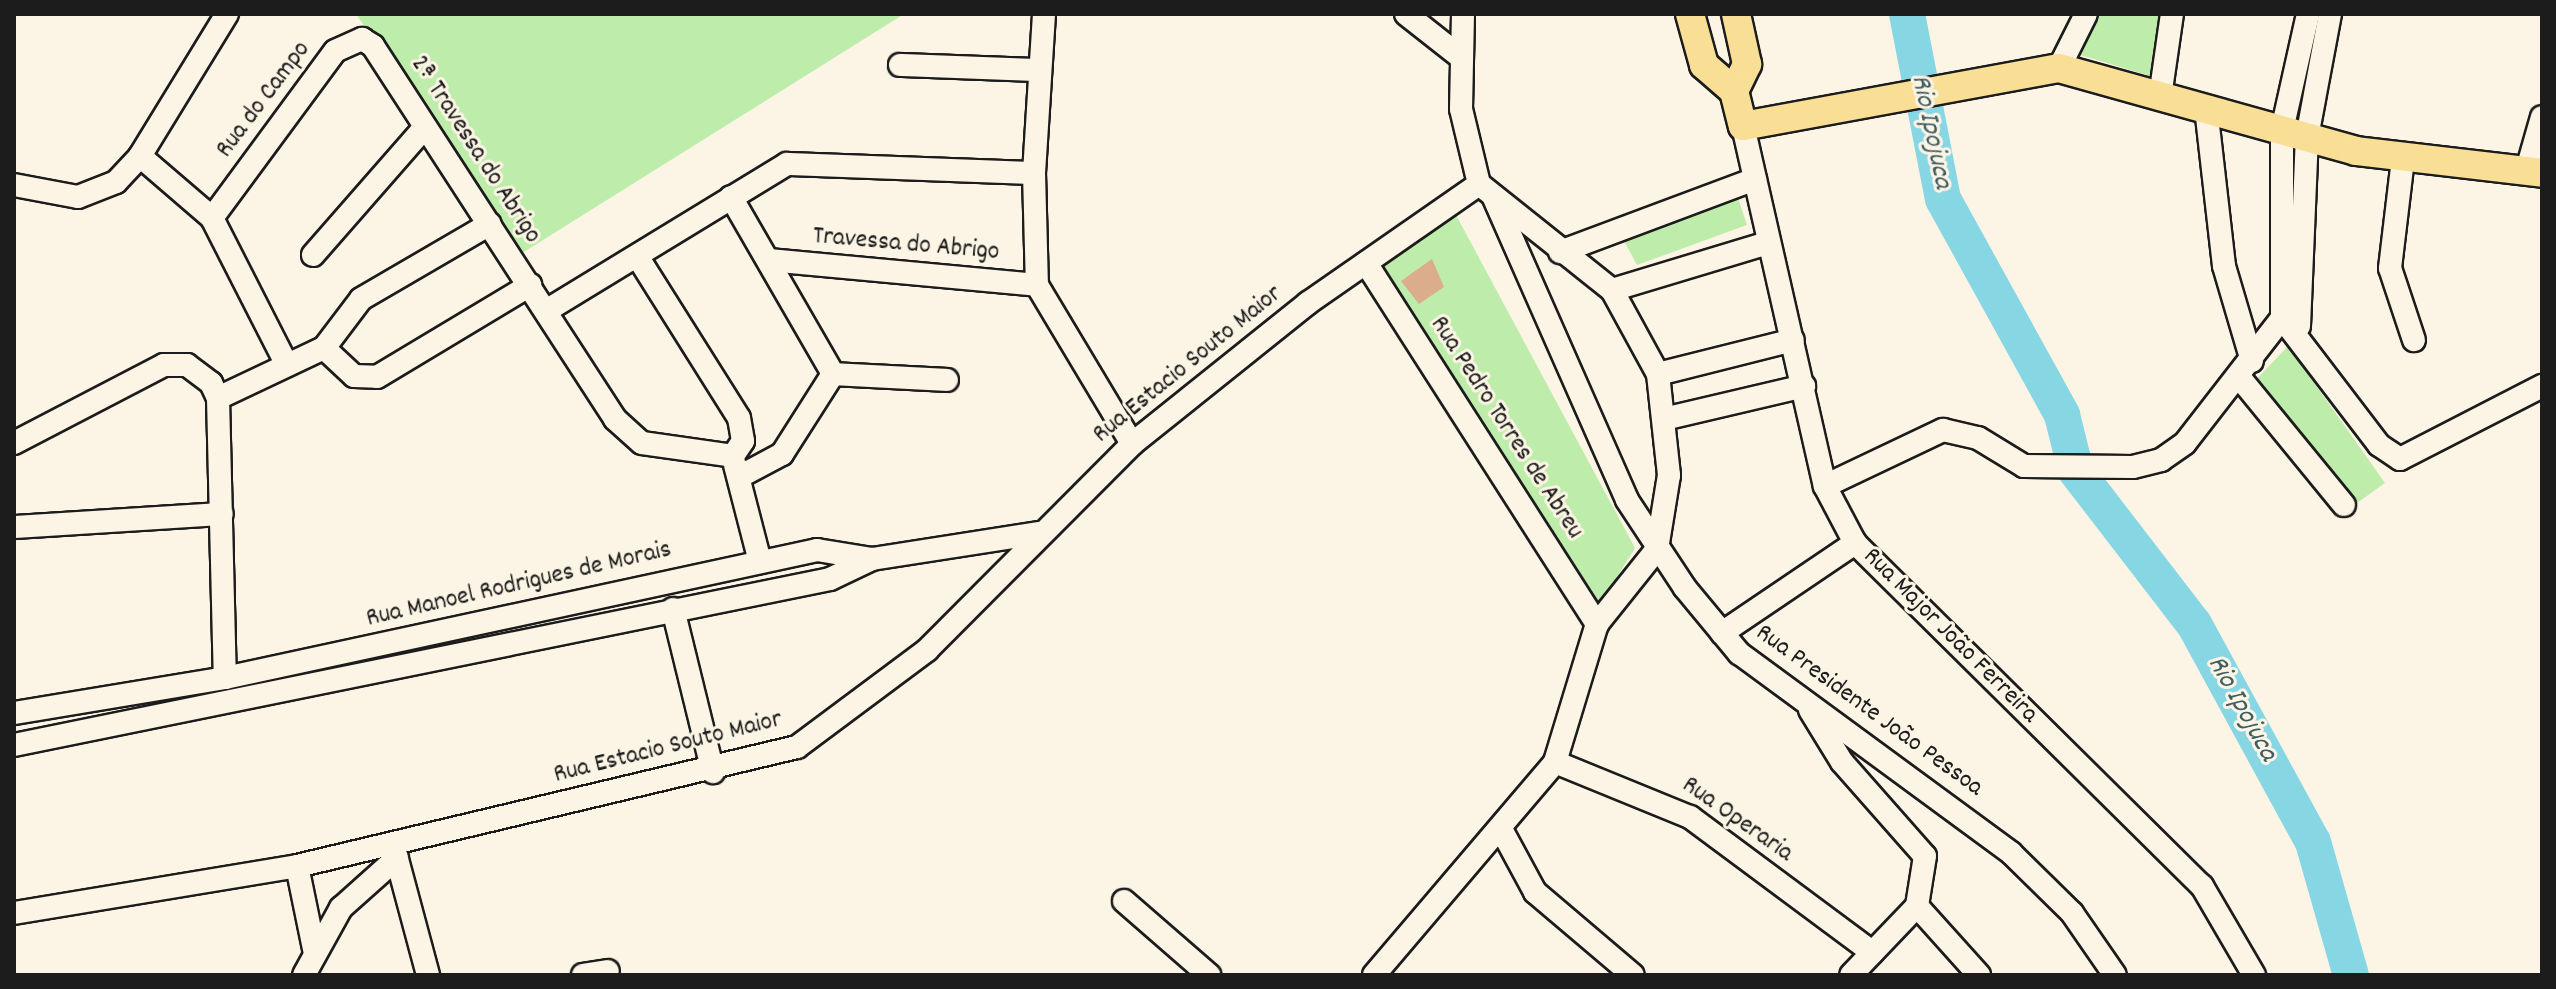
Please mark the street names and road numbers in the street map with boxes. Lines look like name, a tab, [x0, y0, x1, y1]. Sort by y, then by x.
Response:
street label: Rua do Campo	[210, 35, 318, 165]
street label: 2ª Travessa do Abrigo	[403, 50, 547, 250]
street label: Travessa do Abrigo	[811, 221, 1001, 269]
street label: Rua Estacio Souto Maior	[1087, 279, 1289, 451]
street label: Rua Pedro Torres de Abreu	[1422, 311, 1590, 545]
street label: Rua Manoel Rodrigues de Morais	[363, 535, 675, 635]
street label: Rua Major João Ferreira	[1856, 542, 2044, 730]
street label: Rua Presidente João Pessoa	[1749, 618, 1989, 804]
street label: Rua Estacio Souto Maior	[551, 705, 785, 791]
street label: Rua Operaria	[1675, 770, 1799, 870]

